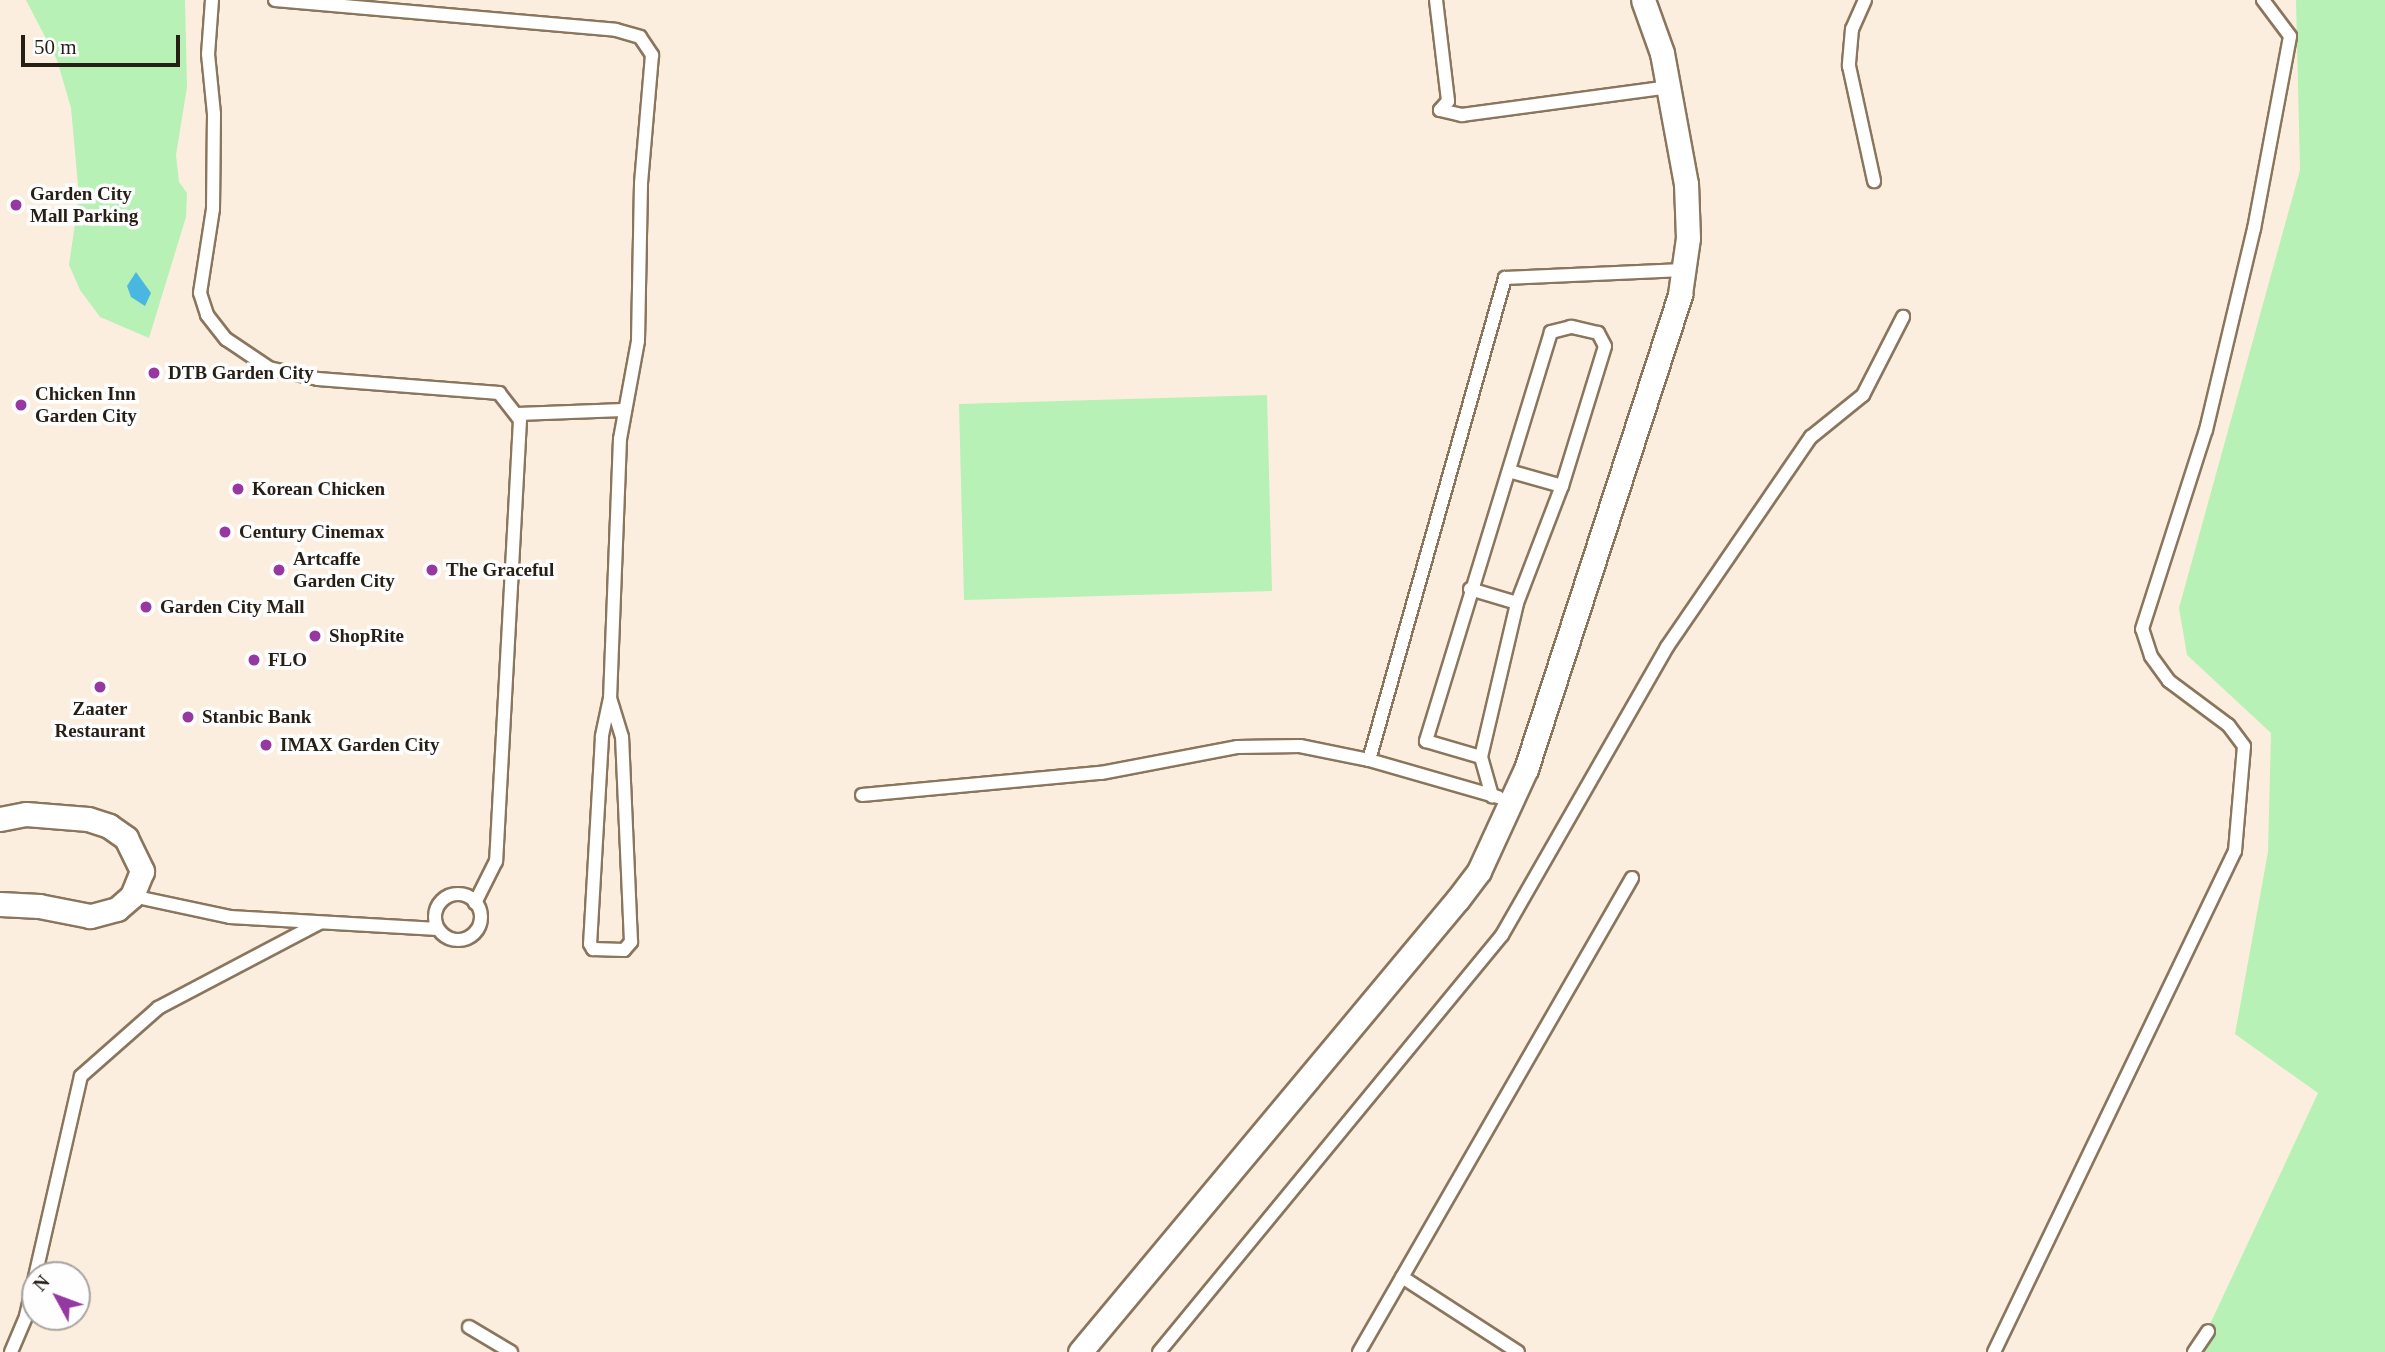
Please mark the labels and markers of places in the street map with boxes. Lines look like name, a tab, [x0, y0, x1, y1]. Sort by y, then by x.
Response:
place label: Garden City Mall Parking	[30, 183, 138, 227]
marker: Garden City Mall Parking	[8, 197, 24, 213]
place label: DTB Garden City	[168, 362, 314, 384]
marker: DTB Garden City	[146, 365, 162, 381]
place label: Chicken Inn Garden City	[35, 383, 137, 427]
marker: Chicken Inn Garden City	[13, 397, 29, 413]
place label: Korean Chicken	[252, 478, 385, 500]
marker: Korean Chicken	[230, 481, 246, 497]
place label: Century Cinemax	[239, 521, 384, 543]
marker: Century Cinemax	[217, 524, 233, 540]
place label: Artcaffe Garden City	[293, 548, 395, 592]
place label: The Graceful	[446, 559, 554, 581]
marker: Artcaffe Garden City	[271, 562, 287, 578]
marker: The Graceful	[424, 562, 440, 578]
place label: Garden City Mall	[160, 596, 305, 618]
marker: Garden City Mall	[138, 599, 154, 615]
place label: ShopRite	[329, 625, 404, 647]
marker: ShopRite	[307, 628, 323, 644]
place label: FLO	[268, 649, 307, 671]
marker: FLO	[246, 652, 262, 668]
marker: Zaater Restaurant	[92, 679, 108, 695]
place label: Zaater Restaurant	[55, 698, 145, 742]
place label: Stanbic Bank	[202, 706, 311, 728]
marker: Stanbic Bank	[180, 709, 196, 725]
place label: IMAX Garden City	[280, 734, 439, 756]
marker: IMAX Garden City	[258, 737, 274, 753]

